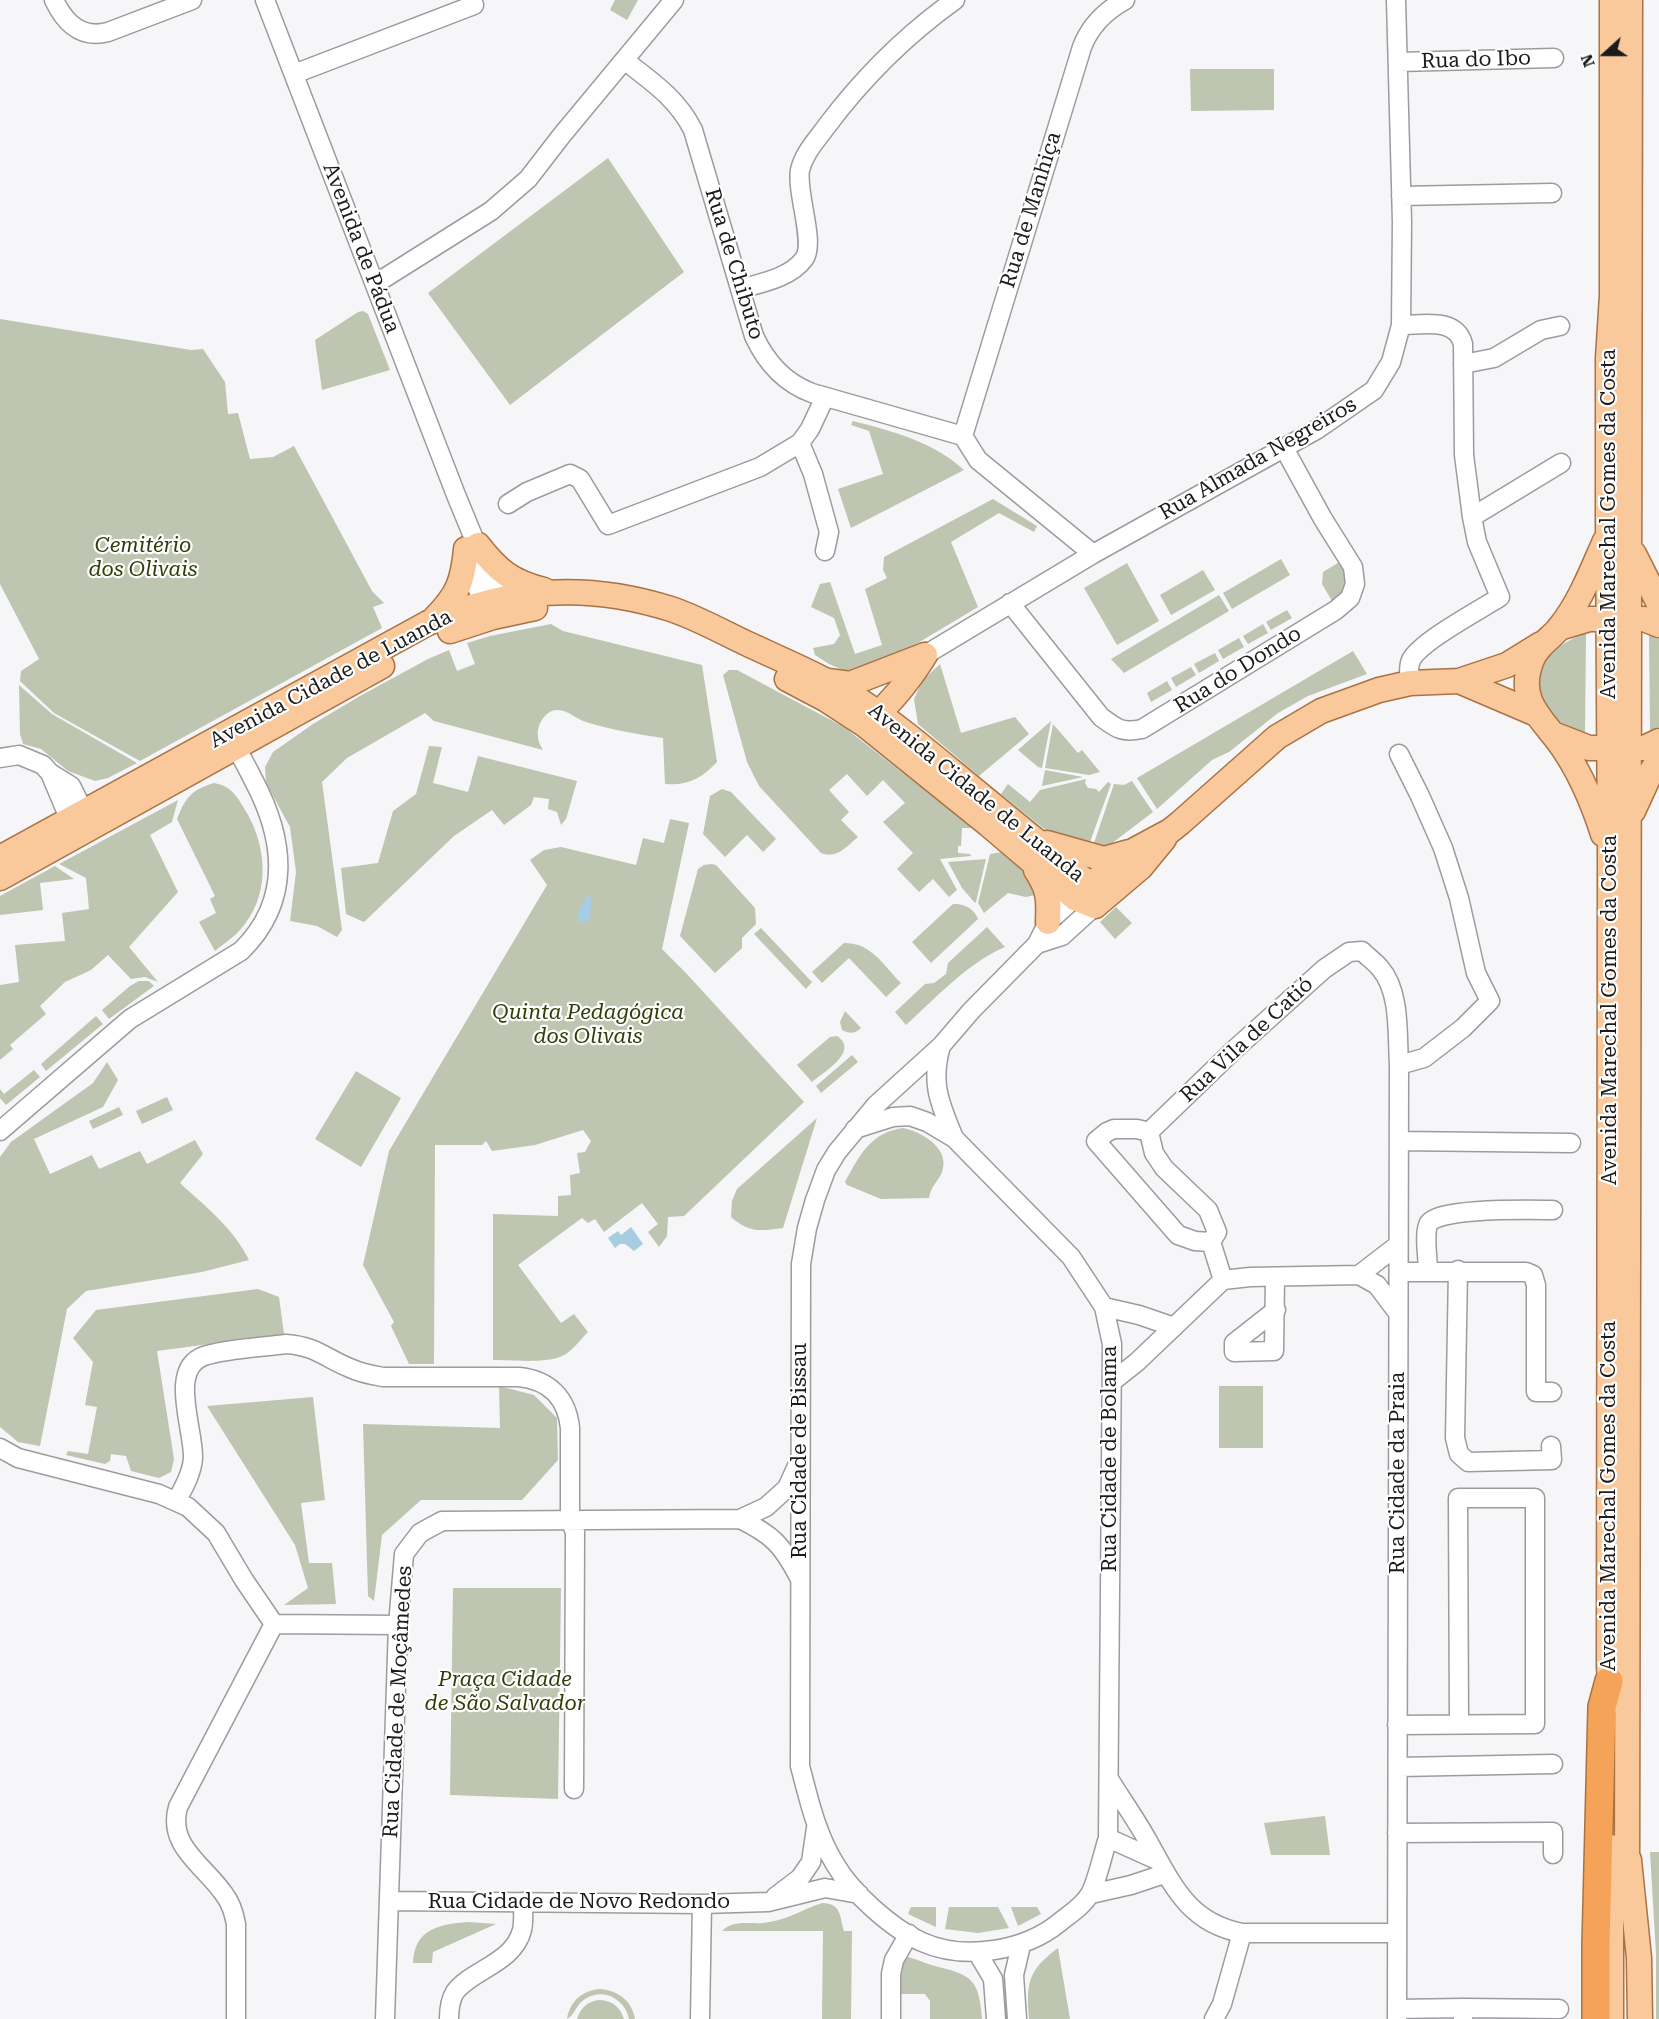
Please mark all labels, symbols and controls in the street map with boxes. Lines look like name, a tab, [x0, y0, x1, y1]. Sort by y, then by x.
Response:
north arrow	[1575, 24, 1635, 84]
street label: Rua do Ibo	[1421, 45, 1531, 75]
text: N	[1577, 51, 1599, 70]
street label: Rua de Manhiça	[995, 129, 1067, 291]
street label: Avenida de Pádua	[317, 159, 405, 337]
street label: Rua de Chibuto	[699, 185, 769, 343]
street label: Avenida Marechal Gomes da Costa	[1596, 349, 1622, 699]
street label: Rua Almada Negreiros	[1155, 392, 1361, 526]
park label: Cemitério dos Olivais	[88, 533, 198, 583]
street label: Avenida Cidade de Luanda	[206, 604, 456, 754]
street label: Rua do Dondo	[1170, 621, 1306, 719]
street label: Avenida Cidade de Luanda	[863, 698, 1089, 888]
street label: Avenida Marechal Gomes da Costa	[1597, 835, 1623, 1185]
street label: Rua Vila de Catió	[1175, 972, 1319, 1108]
park label: Quinta Pedagógica dos Olivais	[492, 1000, 684, 1050]
street label: Avenida Marechal Gomes da Costa	[1596, 1321, 1622, 1671]
street label: Rua Cidade de Bissau	[787, 1343, 813, 1559]
street label: Rua Cidade de Bolama	[1097, 1346, 1123, 1572]
street label: Rua Cidade da Praia	[1385, 1372, 1411, 1574]
street label: Rua Cidade de Moçâmedes	[378, 1565, 418, 1839]
park label: Praça Cidade de São Salvador	[425, 1667, 585, 1717]
street label: Rua Cidade de Novo Redondo	[428, 1889, 730, 1915]

